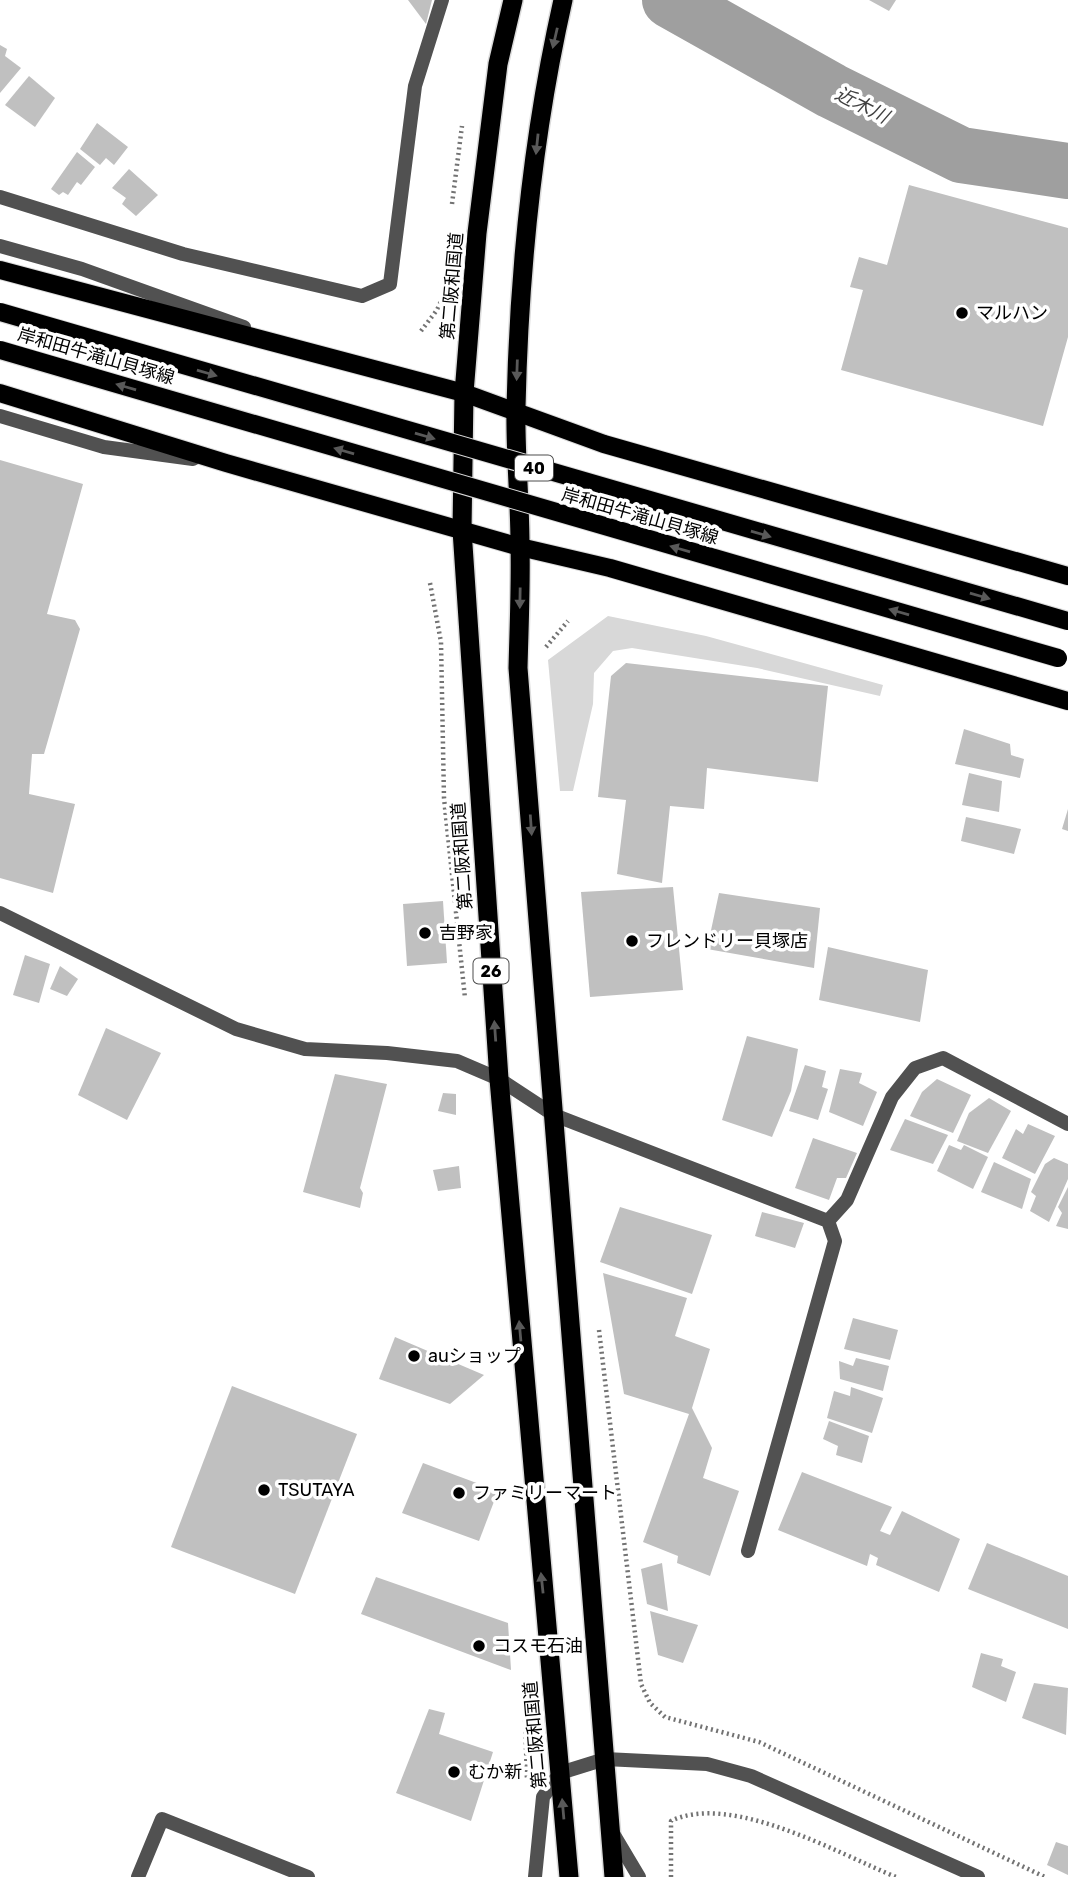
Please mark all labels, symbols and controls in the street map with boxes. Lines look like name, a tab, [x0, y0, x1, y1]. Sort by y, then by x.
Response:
one-way arrow	[549, 27, 560, 49]
water label: 近木川	[831, 82, 894, 129]
one-way arrow	[531, 133, 542, 155]
street label: 第二阪和国道	[436, 231, 468, 341]
place label: マルハン	[976, 302, 1048, 324]
marker: マルハン	[954, 305, 970, 321]
street label: 岸和田牛滝山貝塚線	[15, 323, 177, 389]
one-way arrow	[512, 360, 523, 382]
one-way arrow	[196, 368, 217, 378]
one-way arrow	[115, 381, 136, 391]
one-way arrow	[414, 431, 436, 442]
one-way arrow	[333, 445, 354, 455]
road number: 40	[515, 456, 553, 481]
street label: 岸和田牛滝山貝塚線	[559, 483, 721, 549]
one-way arrow	[750, 529, 772, 540]
one-way arrow	[669, 544, 690, 554]
one-way arrow	[514, 587, 525, 609]
one-way arrow	[970, 592, 991, 602]
one-way arrow	[888, 607, 909, 617]
street label: 第二阪和国道	[447, 801, 477, 911]
one-way arrow	[526, 814, 537, 836]
place label: 吉野家	[439, 922, 493, 944]
marker: 吉野家	[417, 925, 433, 941]
place label: フレンドリー貝塚店	[646, 930, 808, 952]
marker: フレンドリー貝塚店	[624, 933, 640, 949]
road number: 26	[474, 959, 508, 984]
one-way arrow	[490, 1020, 501, 1042]
one-way arrow	[514, 1320, 525, 1342]
place label: auショップ	[428, 1345, 521, 1367]
marker: auショップ	[406, 1348, 422, 1364]
place label: TSUTAYA	[278, 1479, 354, 1501]
marker: TSUTAYA	[256, 1482, 272, 1498]
place label: ファミリーマート	[473, 1482, 617, 1504]
marker: ファミリーマート	[451, 1485, 467, 1501]
one-way arrow	[536, 1571, 547, 1593]
place label: コスモ石油	[493, 1635, 583, 1657]
marker: コスモ石油	[471, 1638, 487, 1654]
street label: 第二阪和国道	[519, 1680, 551, 1790]
place label: むか新	[468, 1761, 522, 1783]
marker: むか新	[446, 1764, 462, 1780]
one-way arrow	[557, 1798, 568, 1820]

